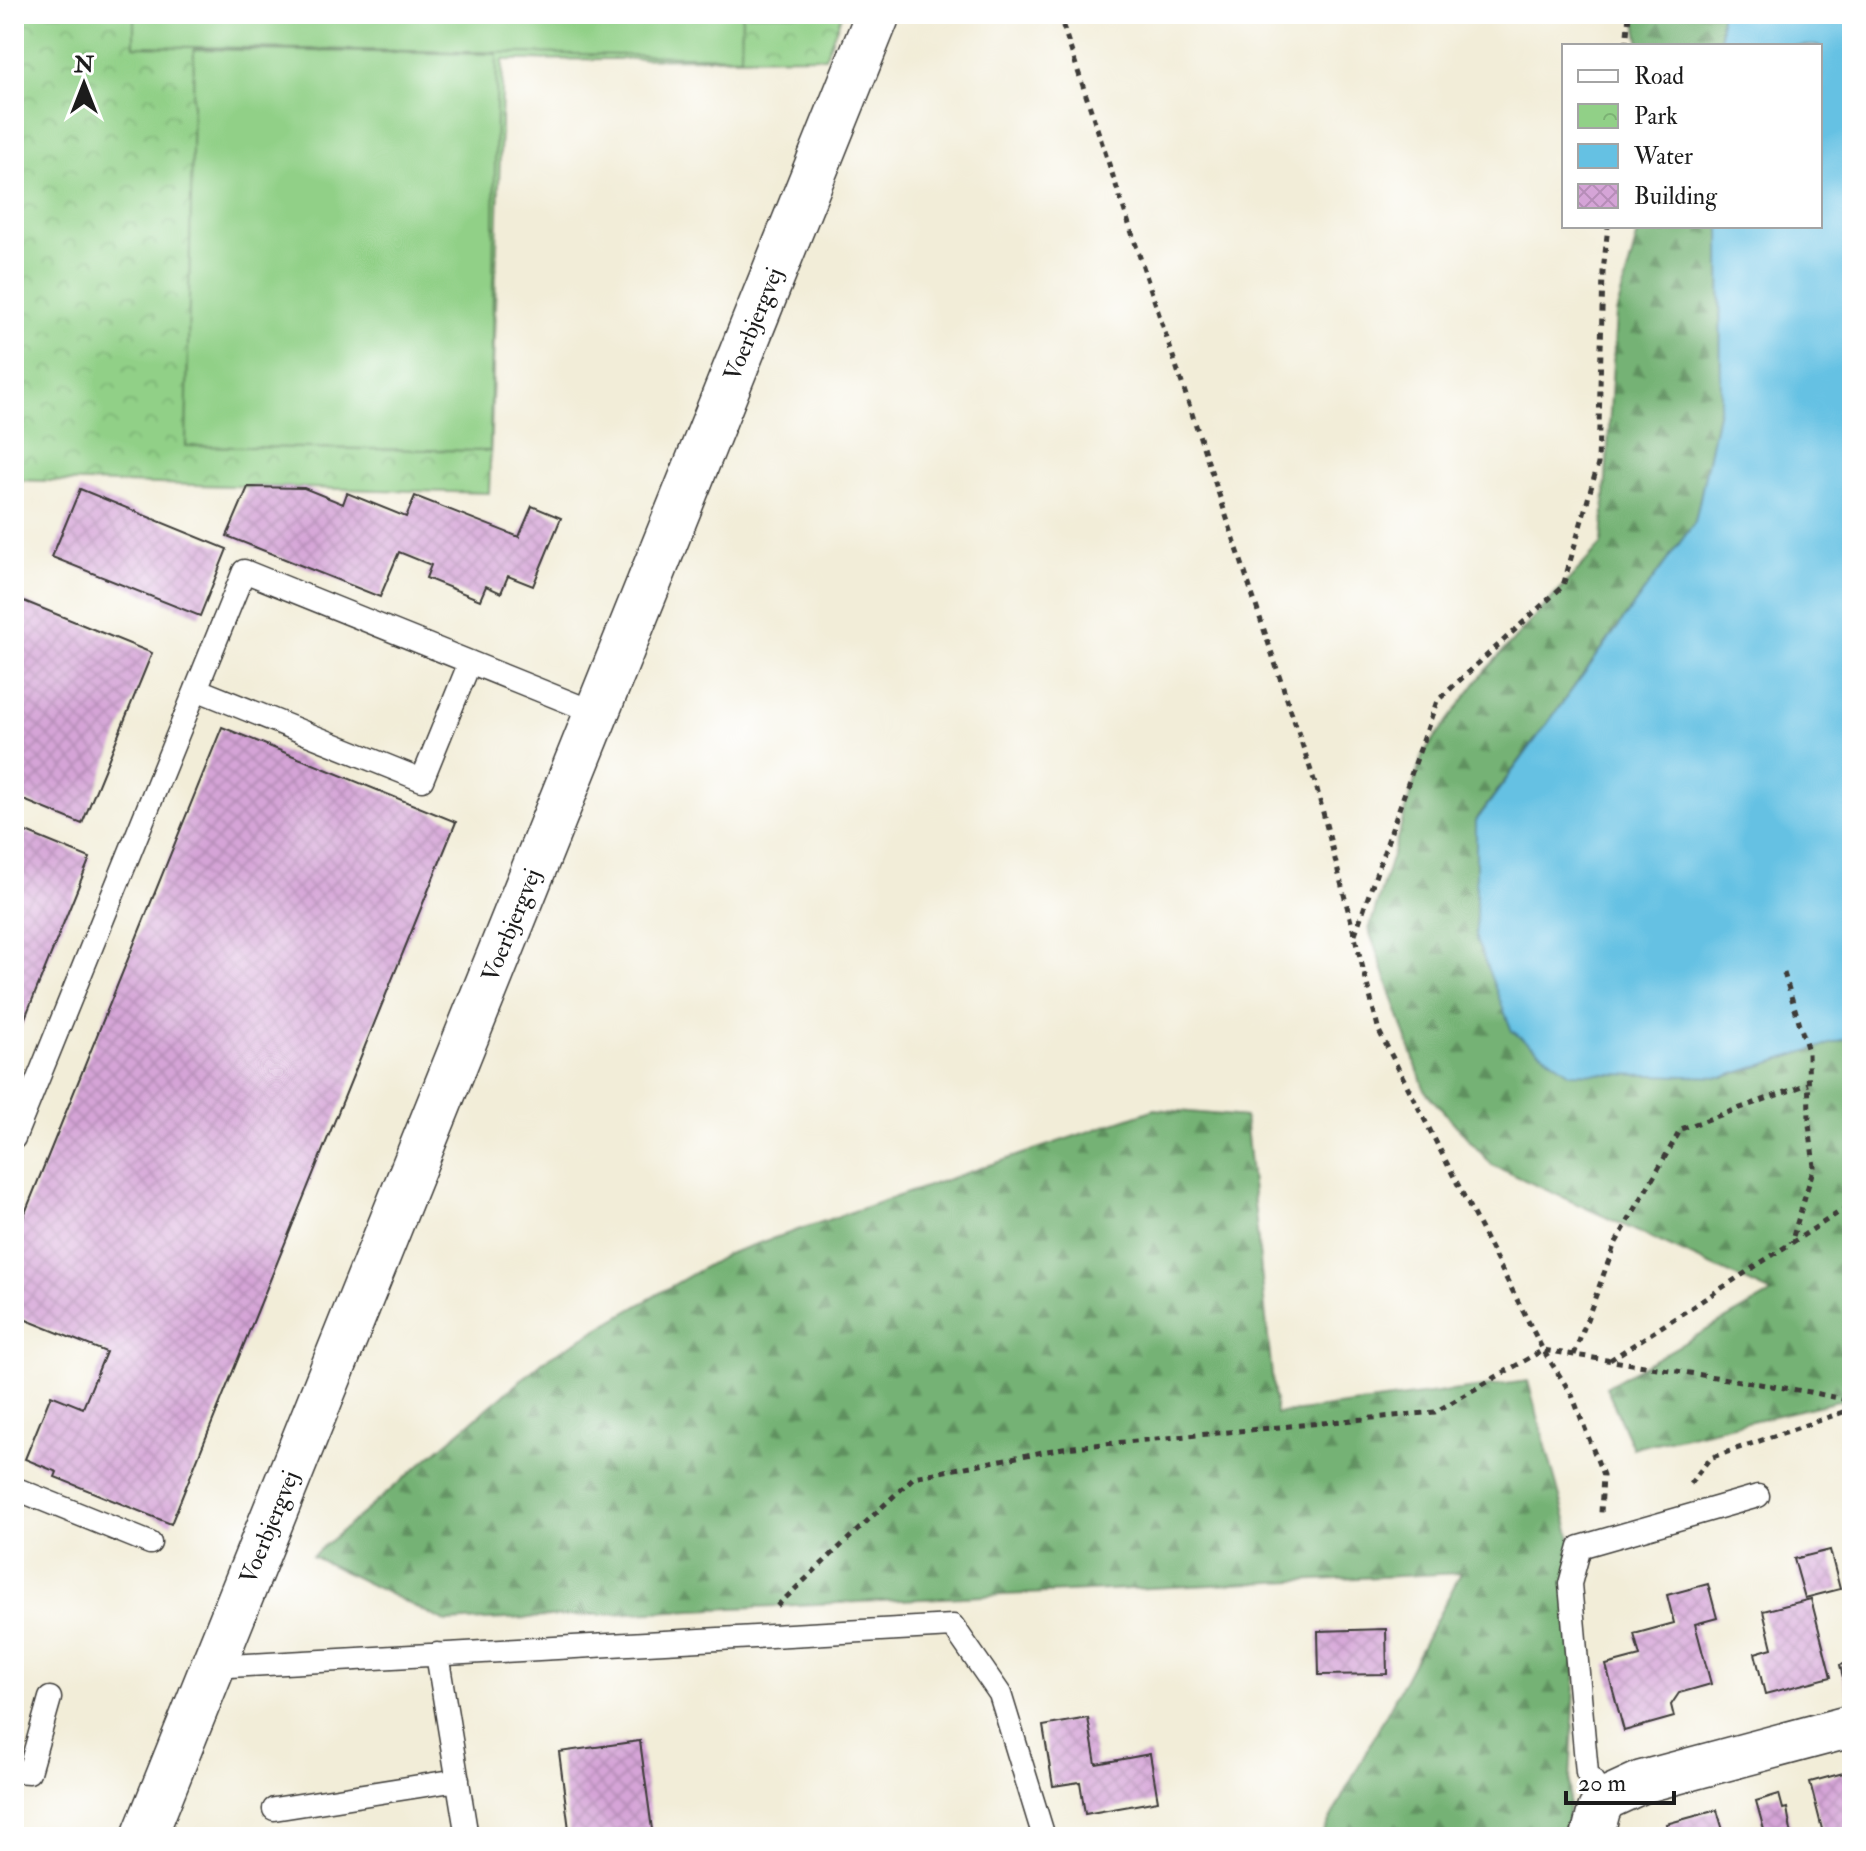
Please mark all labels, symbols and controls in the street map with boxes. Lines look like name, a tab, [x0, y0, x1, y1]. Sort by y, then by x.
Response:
north arrow	[44, 44, 124, 124]
legend	[1562, 44, 1822, 228]
text: N	[73, 51, 94, 79]
text: Road	[1634, 61, 1684, 92]
text: Park	[1634, 101, 1678, 132]
text: Water	[1633, 141, 1693, 172]
text: Building	[1634, 181, 1718, 212]
street label: Voerbjergvej	[717, 263, 790, 385]
street label: Voerbjergvej	[475, 864, 548, 986]
street label: Voerbjergvej	[233, 1466, 306, 1588]
scale bar	[1566, 1755, 1674, 1805]
text: 20 m	[1578, 1768, 1627, 1799]

